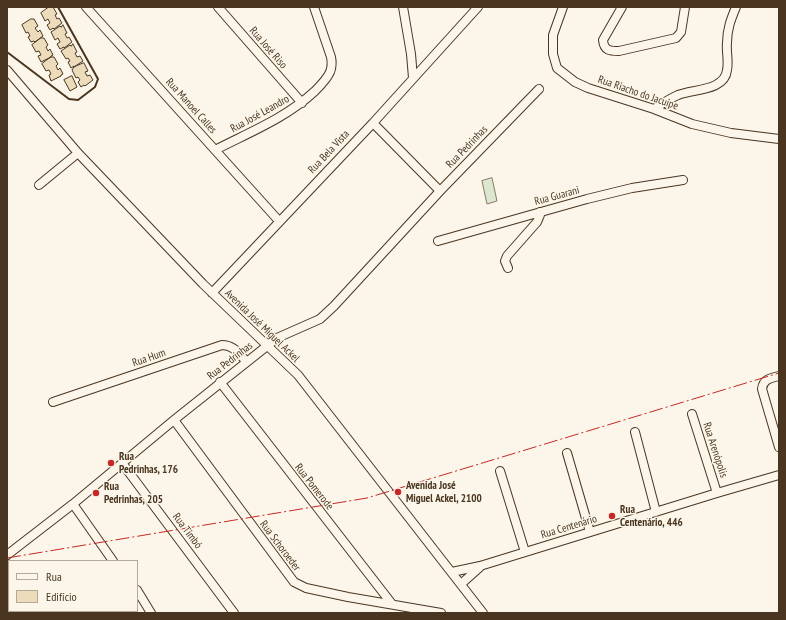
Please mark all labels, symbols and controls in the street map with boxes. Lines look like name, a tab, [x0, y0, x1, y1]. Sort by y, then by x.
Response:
street label: Rua José Riso	[246, 24, 290, 72]
street label: Rua Riacho do Jacuípe	[596, 73, 680, 113]
street label: Rua Manoel Calles	[163, 76, 219, 136]
street label: Rua José Leandro	[228, 92, 292, 136]
street label: Rua Pedrinhas	[444, 123, 490, 171]
street label: Rua Bela Vista	[306, 128, 352, 176]
street label: Rua Guarani	[533, 184, 581, 208]
street label: Avenida José Miguel Ackel	[222, 287, 302, 365]
street label: Rua Pedrinhas	[205, 339, 255, 383]
street label: Rua Hum	[130, 346, 168, 370]
street label: Rua Arenópolis	[700, 421, 730, 479]
place label: Rua Pedrinhas, 176	[119, 450, 178, 476]
marker: Rua Pedrinhas, 176	[106, 458, 116, 468]
street label: Rua Pomerode	[292, 461, 336, 513]
place label: Avenida José Miguel Ackel, 2100	[406, 479, 482, 505]
place label: Rua Pedrinhas, 205	[104, 480, 163, 506]
marker: Avenida José Miguel Ackel, 2100	[393, 487, 403, 497]
marker: Rua Pedrinhas, 205	[91, 488, 101, 498]
place label: Rua Centenário, 446	[620, 503, 683, 529]
street label: Rua Timbó	[169, 511, 205, 551]
marker: Rua Centenário, 446	[607, 511, 617, 521]
street label: Rua Centenário	[539, 512, 599, 542]
street label: Rua Schoroeder	[257, 518, 303, 574]
legend	[8, 560, 138, 612]
text: Rua	[46, 569, 62, 584]
text: Edifício	[46, 589, 77, 604]

